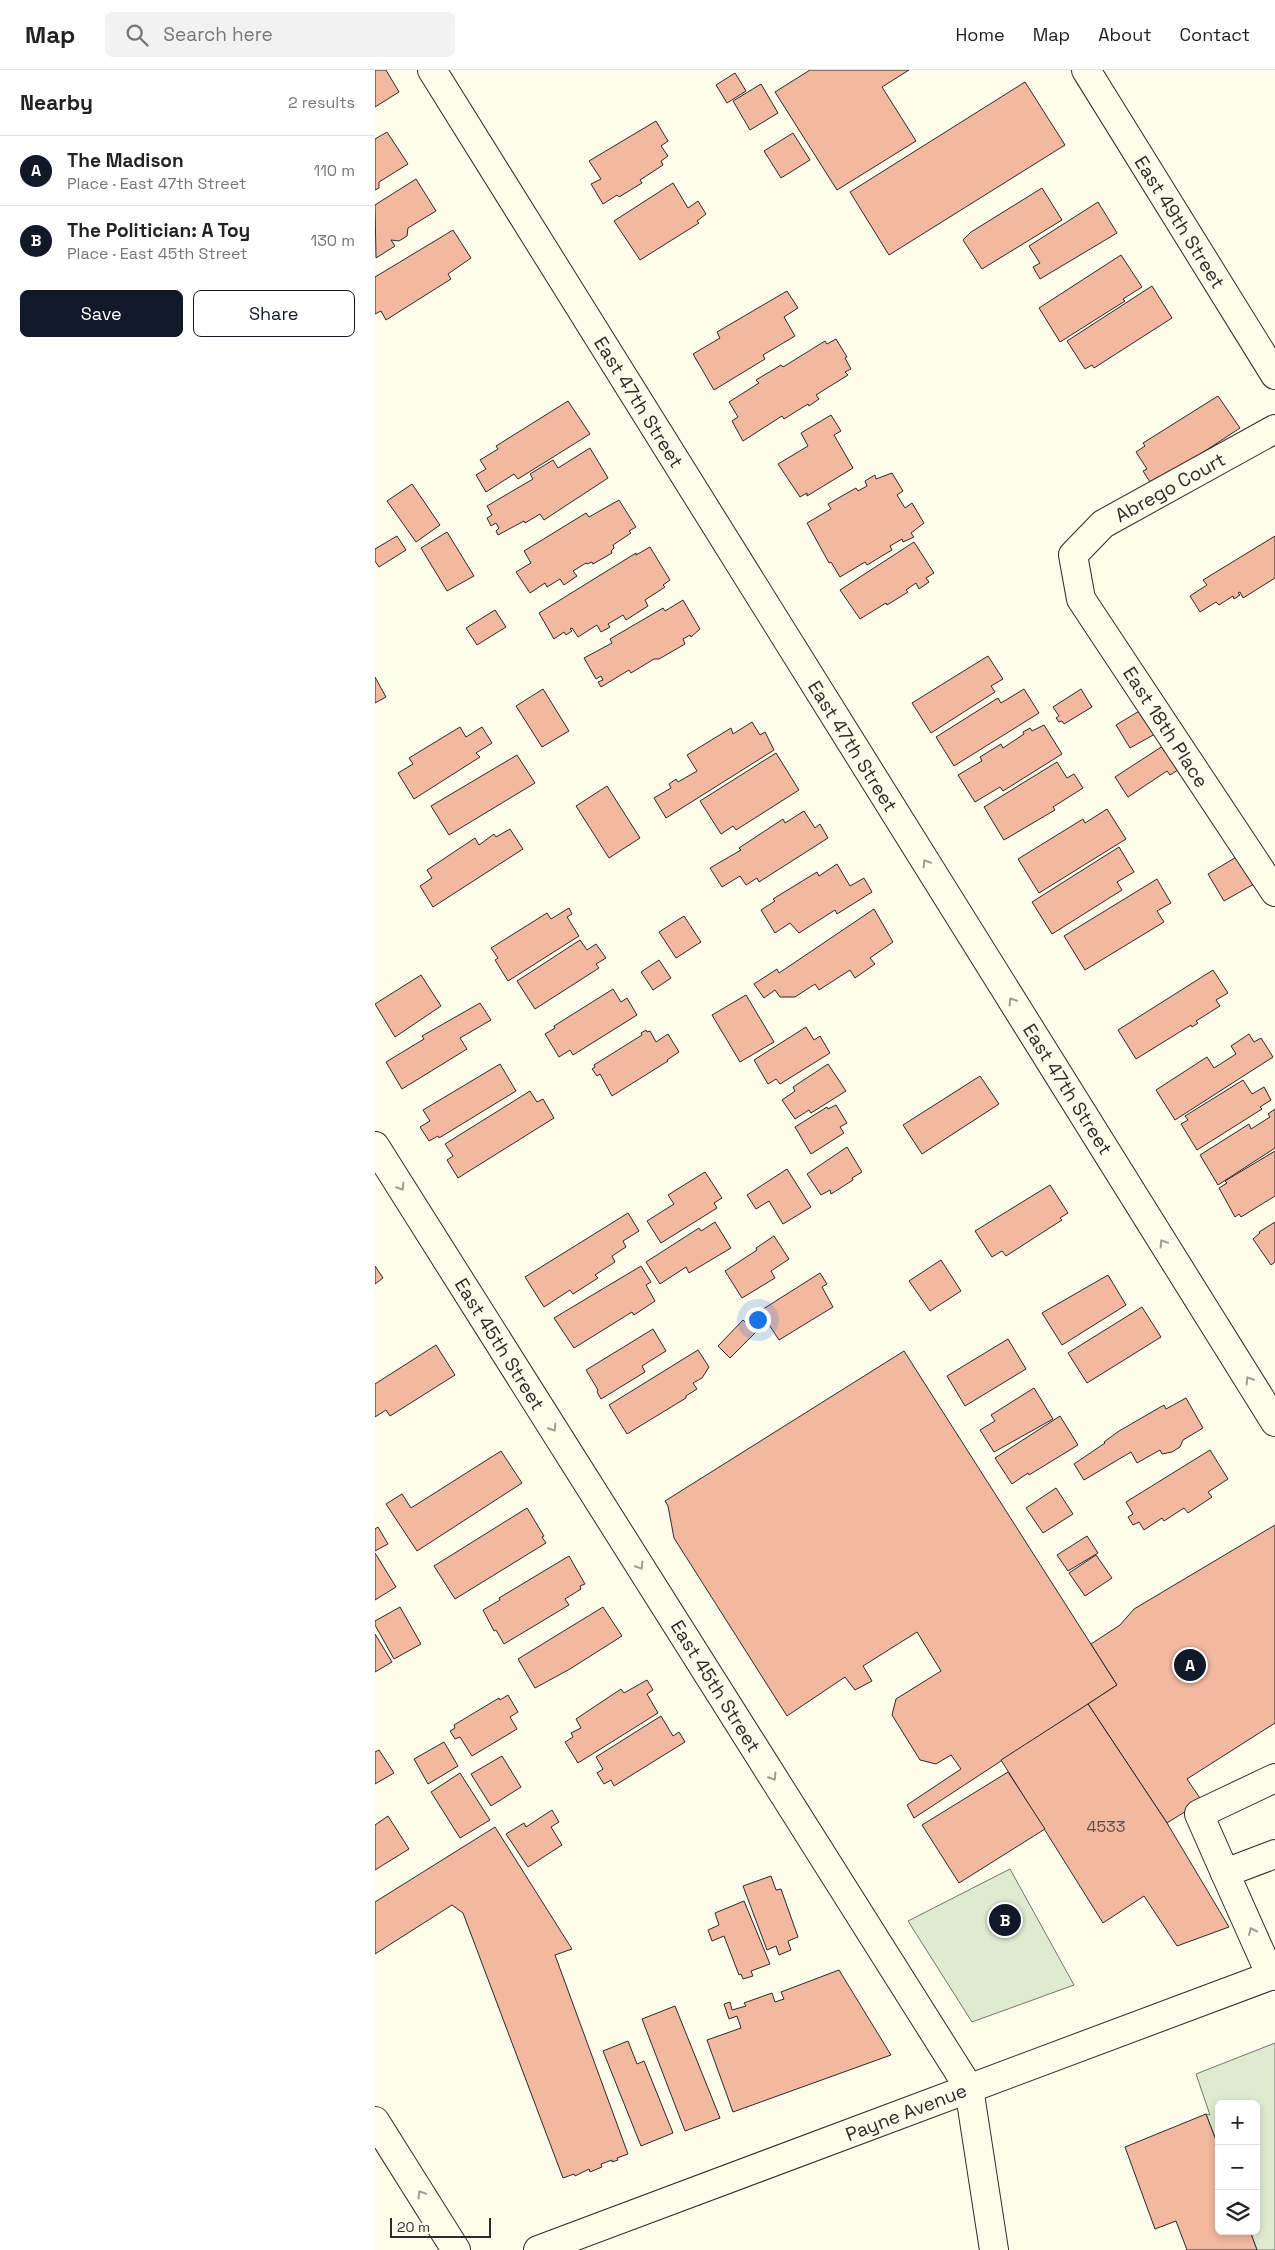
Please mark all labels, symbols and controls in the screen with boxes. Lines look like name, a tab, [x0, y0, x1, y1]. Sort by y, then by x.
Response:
search box	[105, 12, 455, 57]
text: Map	[25, 19, 75, 50]
icon: search	[123, 21, 151, 49]
text: Search here	[163, 22, 273, 47]
text: Home	[956, 23, 1005, 46]
text: Map	[1033, 23, 1070, 46]
text: About	[1098, 23, 1152, 46]
text: Contact	[1180, 23, 1250, 46]
text: Nearby	[20, 89, 93, 116]
text: 2 results	[288, 92, 355, 113]
text: The Madison	[67, 148, 184, 173]
street label: East 49th Street	[1129, 151, 1230, 293]
text: A	[31, 160, 41, 181]
text: 110 m	[313, 160, 355, 181]
text: Place · East 47th Street	[67, 173, 246, 194]
text: The Politician: A Toy	[67, 218, 250, 243]
text: B	[31, 230, 41, 251]
text: 130 m	[311, 230, 355, 251]
text: Place · East 45th Street	[67, 243, 247, 264]
button: Save	[20, 290, 183, 337]
button: Share	[193, 290, 355, 337]
street label: East 47th Street	[588, 332, 689, 473]
street label: Abrego Court	[1111, 447, 1230, 528]
street label: East 18th Place	[1117, 662, 1214, 793]
street label: East 47th Street	[802, 676, 903, 817]
one-way arrow	[923, 859, 933, 868]
one-way arrow	[1009, 997, 1019, 1006]
street label: East 47th Street	[1017, 1019, 1118, 1160]
one-way arrow	[395, 1181, 404, 1191]
one-way arrow	[1160, 1239, 1170, 1248]
street label: East 45th Street	[449, 1273, 550, 1415]
your location	[745, 1307, 771, 1333]
one-way arrow	[1246, 1377, 1256, 1386]
one-way arrow	[547, 1423, 556, 1432]
one-way arrow	[633, 1560, 643, 1569]
street label: East 45th Street	[665, 1615, 766, 1757]
pin: A	[1174, 1646, 1206, 1684]
one-way arrow	[767, 1771, 776, 1781]
house number: 4533	[1087, 1816, 1125, 1837]
pin: B	[989, 1901, 1021, 1939]
one-way arrow	[1247, 1927, 1258, 1936]
street label: Payne Avenue	[842, 2078, 970, 2147]
map controls	[1215, 2100, 1260, 2235]
button: +	[1215, 2100, 1260, 2145]
button: −	[1215, 2145, 1260, 2190]
one-way arrow	[418, 2190, 427, 2200]
button: layers	[1215, 2190, 1260, 2235]
scale bar	[390, 2215, 491, 2238]
text: 20 m	[397, 2218, 430, 2236]

